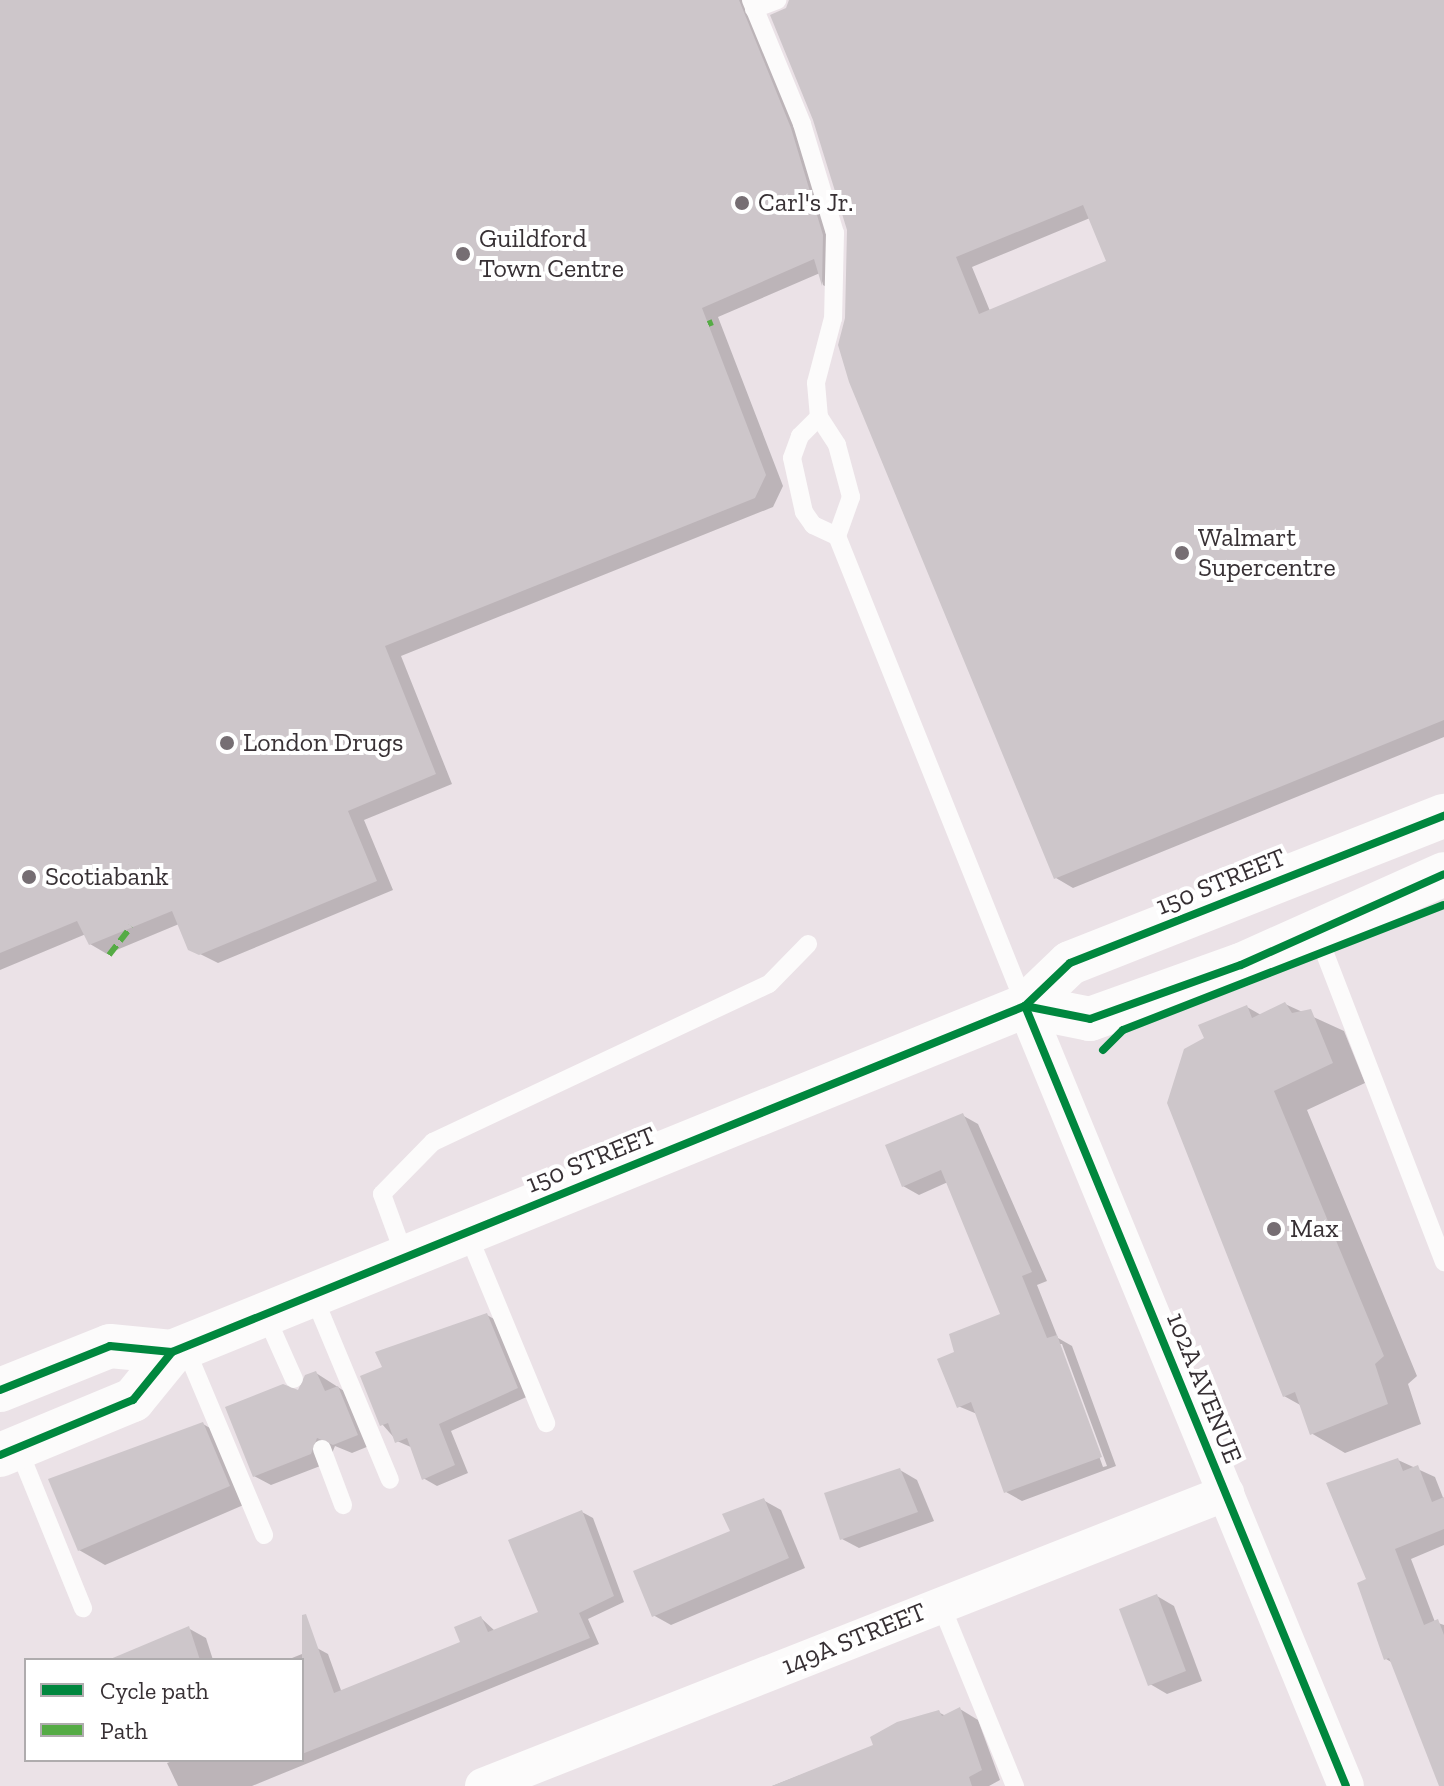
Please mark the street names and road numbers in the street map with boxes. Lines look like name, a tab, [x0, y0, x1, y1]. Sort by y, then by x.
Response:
street label: 150 STREET	[1152, 842, 1290, 922]
street label: 150 STREET	[522, 1120, 660, 1200]
street label: 102A AVENUE	[1159, 1307, 1249, 1469]
street label: 149A STREET	[777, 1596, 931, 1682]

